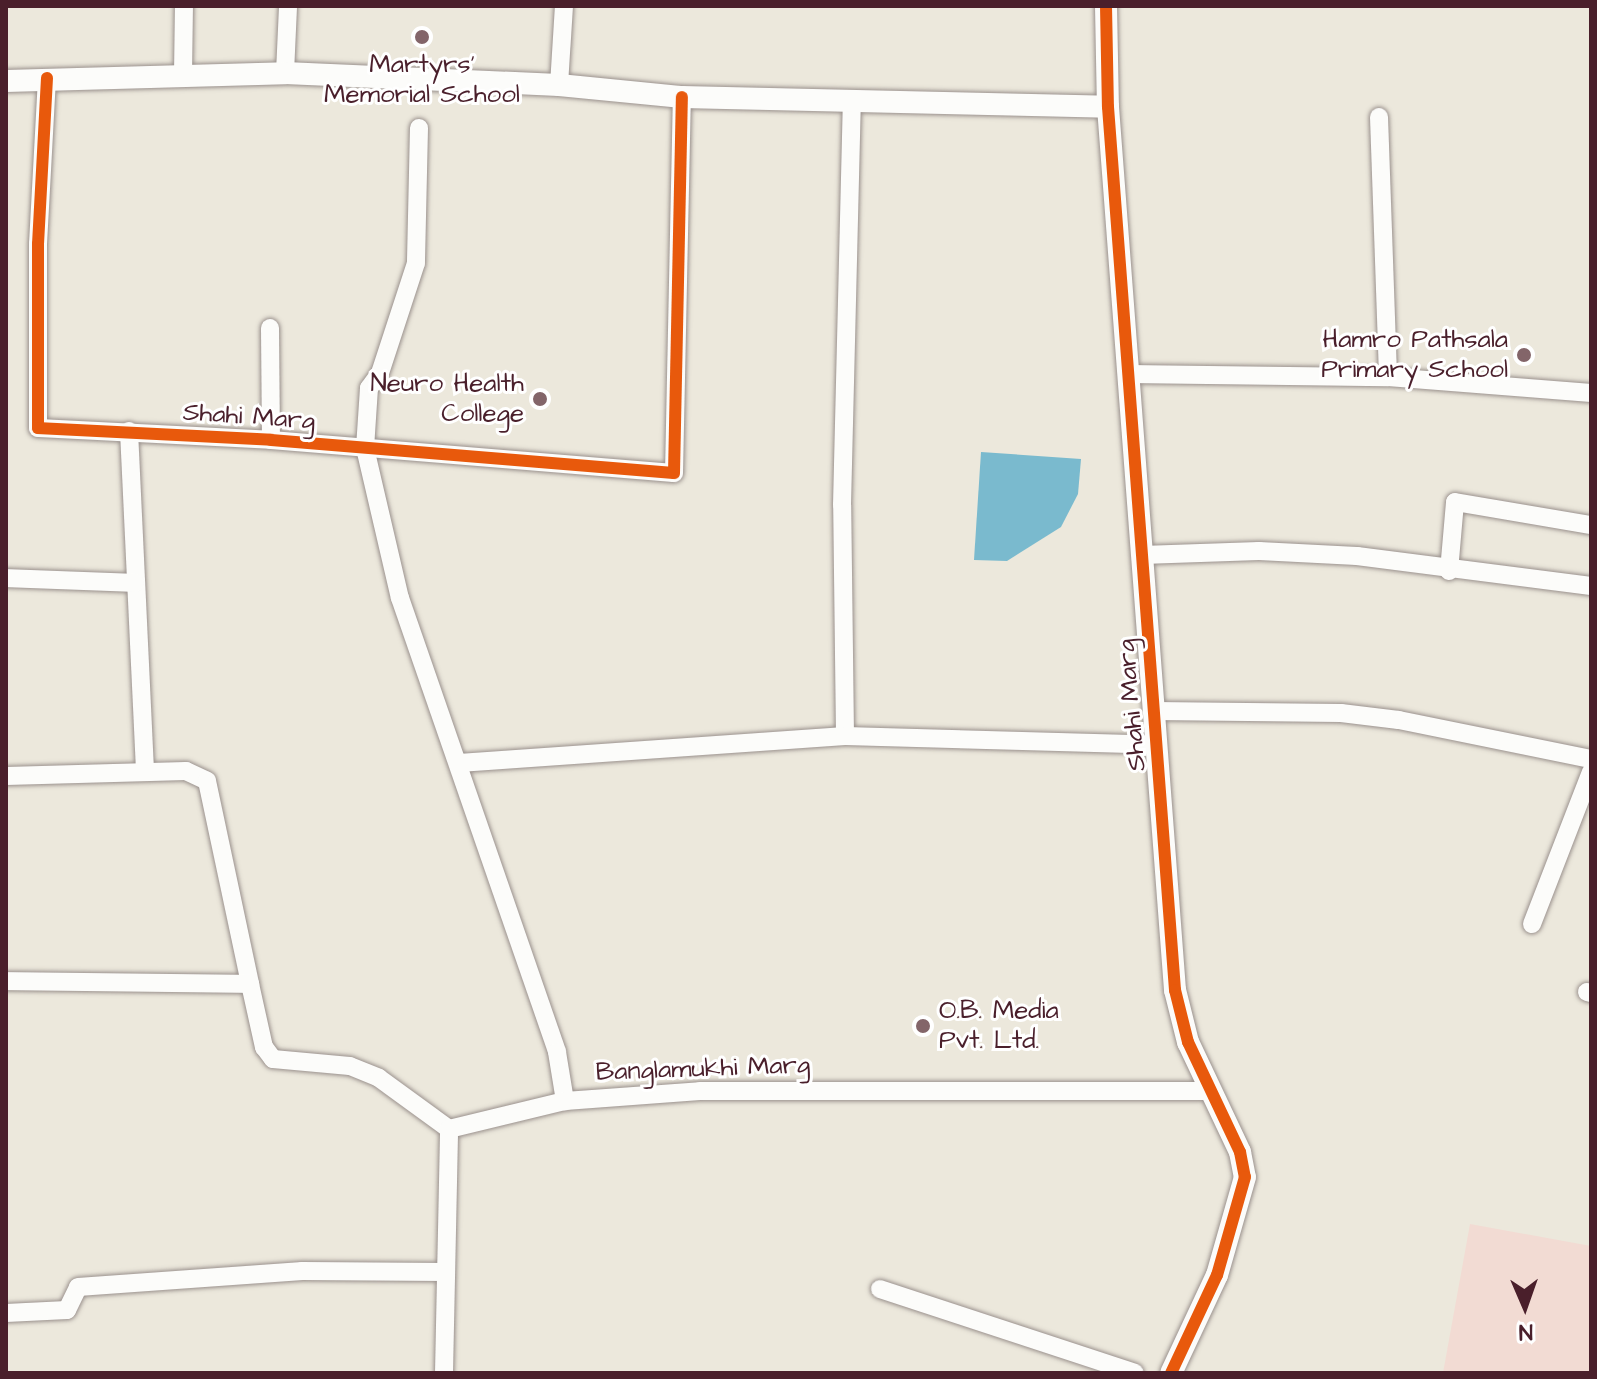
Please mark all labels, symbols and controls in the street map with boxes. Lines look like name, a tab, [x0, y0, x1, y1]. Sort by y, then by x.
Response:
marker: Martyrs' Memorial School	[413, 28, 431, 46]
place label: Martyrs' Memorial School	[324, 49, 520, 110]
place label: Hamro Pathsala Primary School	[1321, 324, 1508, 386]
marker: Hamro Pathsala Primary School	[1515, 346, 1533, 364]
place label: Neuro Health College	[371, 368, 524, 430]
marker: Neuro Health College	[531, 390, 549, 408]
street label: Shahi Marg	[182, 397, 316, 437]
street label: Shahi Marg	[1111, 638, 1153, 772]
place label: O.B. Media Pvt. Ltd.	[939, 995, 1059, 1056]
marker: O.B. Media Pvt. Ltd.	[914, 1017, 932, 1035]
street label: Banglamukhi Marg	[595, 1050, 811, 1088]
north arrow	[1485, 1267, 1565, 1347]
text: N	[1518, 1316, 1533, 1347]

